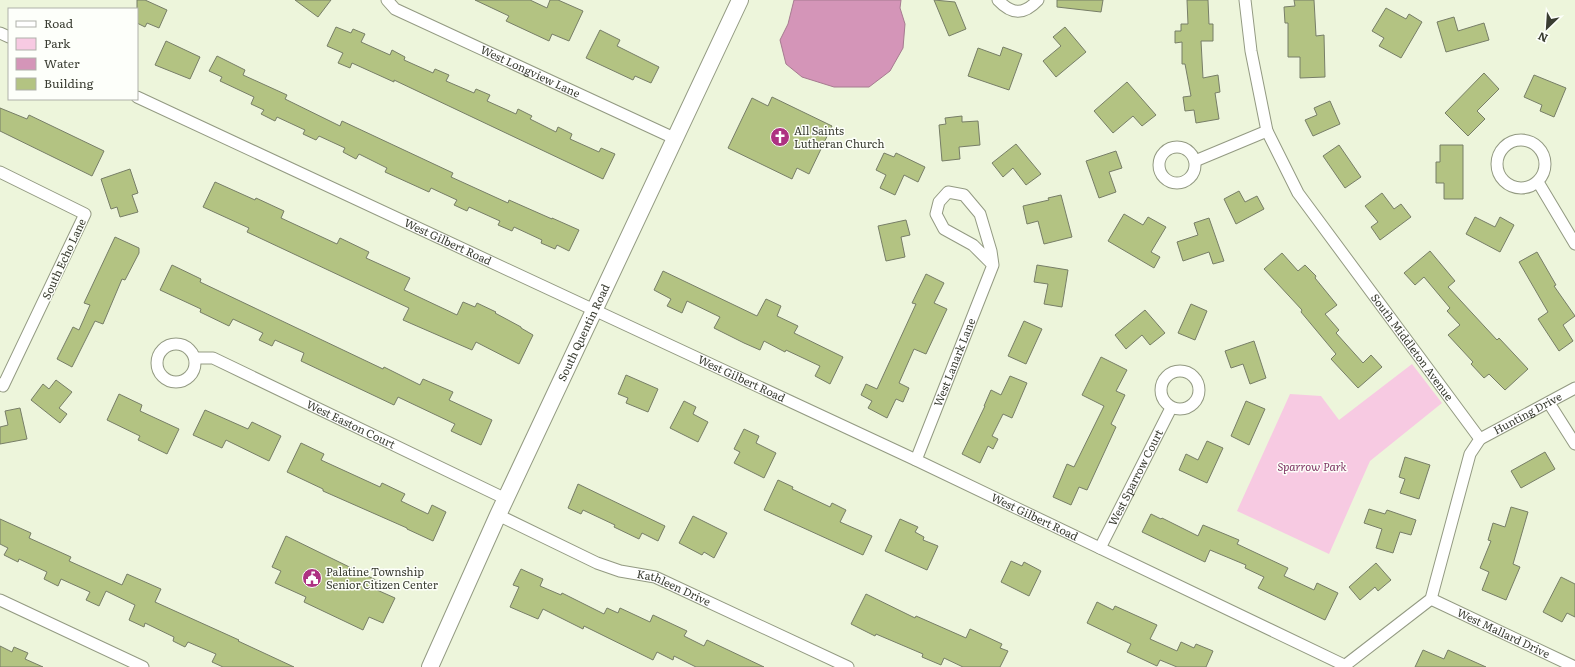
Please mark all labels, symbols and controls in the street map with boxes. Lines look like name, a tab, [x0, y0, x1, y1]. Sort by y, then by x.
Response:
legend	[8, 8, 138, 100]
north arrow	[1527, 8, 1567, 48]
text: Road	[44, 14, 74, 32]
text: N	[1535, 29, 1550, 47]
text: Park	[44, 34, 71, 52]
street label: West Longview Lane	[478, 41, 583, 101]
text: Water	[44, 54, 80, 72]
text: Building	[44, 74, 94, 92]
place label: All Saints Lutheran Church	[794, 122, 885, 151]
church icon: All Saints Lutheran Church	[769, 126, 791, 148]
street label: West Gilbert Road	[402, 214, 495, 268]
street label: South Echo Lane	[37, 215, 89, 302]
street label: South Quentin Road	[553, 281, 613, 384]
street label: South Middleton Avenue	[1368, 290, 1458, 404]
street label: West Lanark Lane	[929, 315, 978, 409]
street label: West Gilbert Road	[696, 351, 789, 405]
street label: Hunting Drive	[1490, 388, 1564, 438]
street label: West Easton Court	[304, 395, 399, 452]
street label: West Sparrow Court	[1104, 426, 1166, 528]
park label: Sparrow Park	[1278, 458, 1346, 474]
street label: West Gilbert Road	[989, 488, 1081, 544]
place label: Palatine Township Senior Citizen Center	[326, 563, 439, 592]
street label: Kathleen Drive	[636, 565, 714, 609]
public building icon: Palatine Township Senior Citizen Center	[301, 567, 323, 589]
street label: West Mallard Drive	[1455, 603, 1553, 661]

